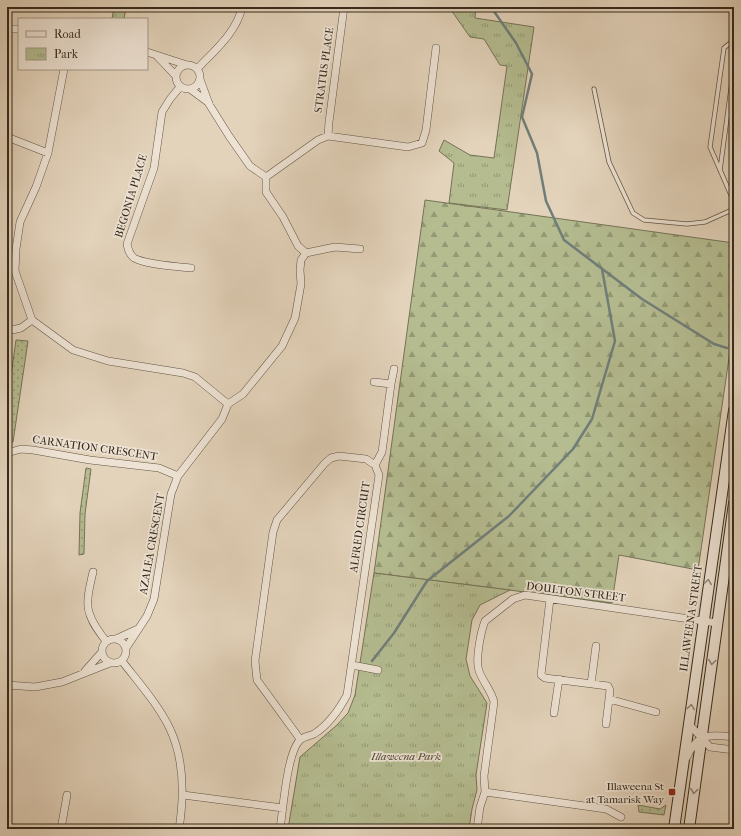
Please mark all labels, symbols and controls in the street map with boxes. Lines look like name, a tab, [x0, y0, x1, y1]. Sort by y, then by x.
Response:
legend	[18, 18, 148, 70]
street label: STRATUS PLACE	[312, 26, 336, 114]
text: Road	[54, 27, 81, 41]
text: Park	[54, 47, 79, 61]
street label: BEGONIA PLACE	[112, 152, 150, 239]
street label: CARNATION CRESCENT	[32, 433, 159, 463]
street label: ALFRED CIRCUIT	[347, 480, 373, 575]
street label: AZALEA CRESCENT	[137, 492, 167, 596]
street label: ILLAWEENA STREET	[677, 563, 705, 672]
street label: DOULTON STREET	[525, 579, 627, 605]
one-way arrow	[703, 579, 712, 585]
one-way arrow	[708, 659, 717, 665]
one-way arrow	[686, 704, 695, 710]
park label: Illaweena Park	[370, 750, 441, 763]
place label: Illaweena St at Tamarisk Way	[586, 780, 665, 806]
marker: Illaweena St at Tamarisk Way	[667, 787, 677, 797]
one-way arrow	[690, 787, 699, 794]

